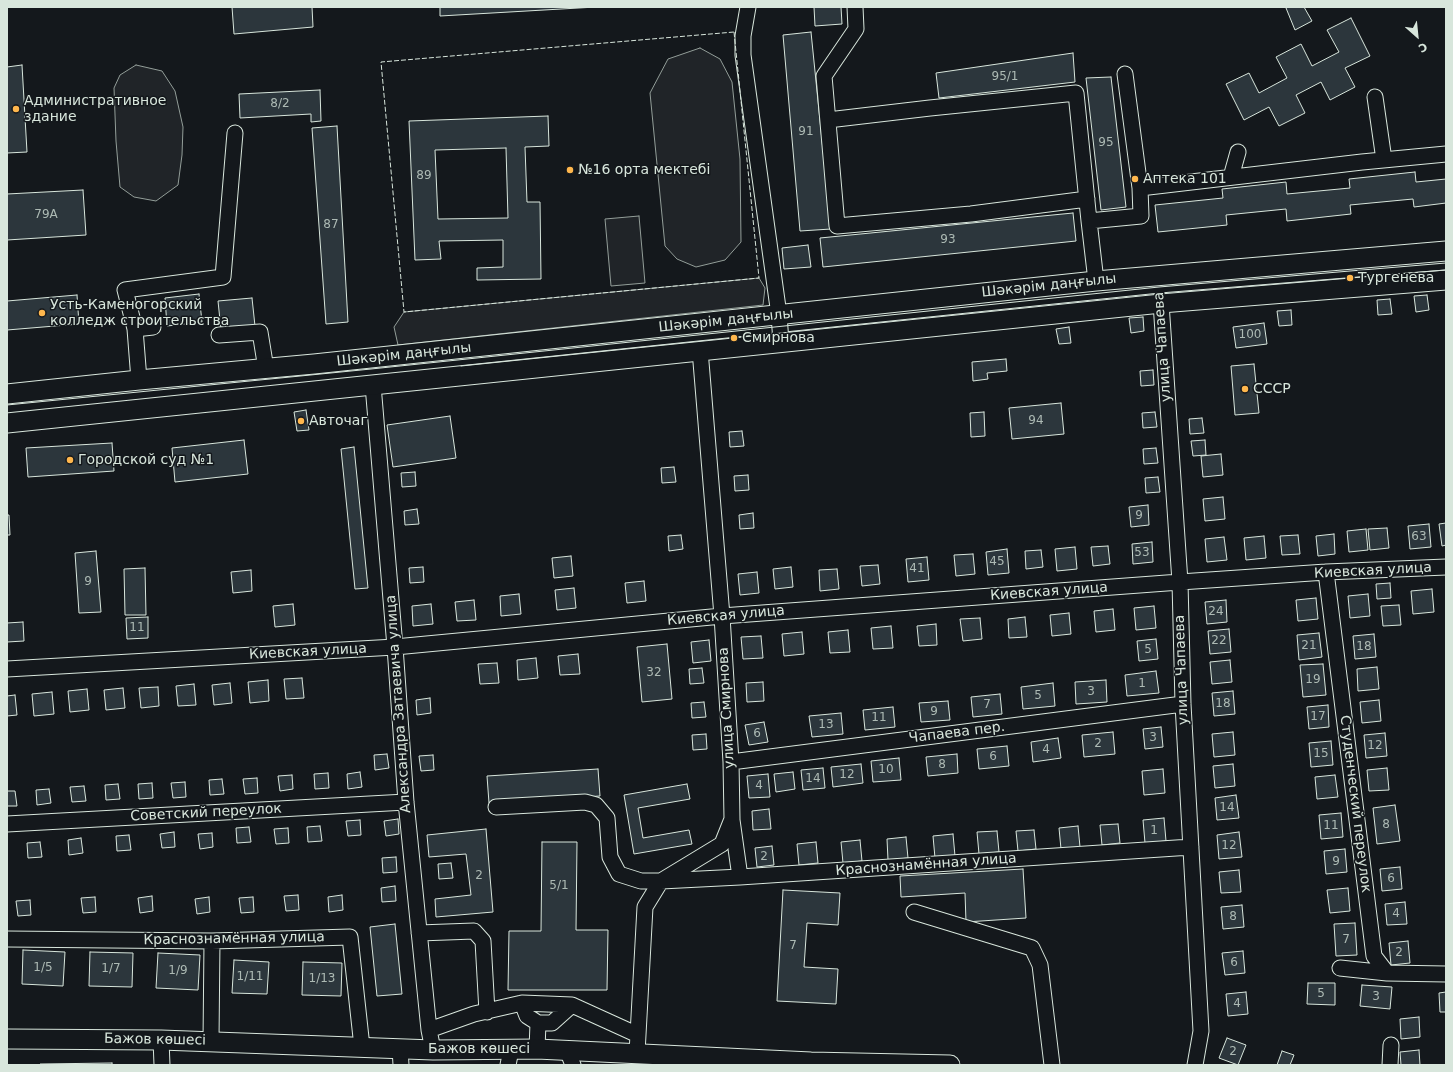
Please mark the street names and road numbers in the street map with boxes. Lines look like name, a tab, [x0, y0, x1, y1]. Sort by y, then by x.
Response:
street label: Шәкәрім даңғылы	[981, 271, 1117, 301]
street label: улица Чапаева	[1151, 291, 1175, 403]
street label: Шәкәрім даңғылы	[658, 306, 794, 336]
street label: Шәкәрім даңғылы	[336, 340, 472, 370]
street label: Киевская улица	[1314, 560, 1432, 582]
street label: Киевская улица	[990, 580, 1108, 604]
street label: Александра Затаевича улица	[383, 594, 415, 814]
street label: Киевская улица	[667, 602, 785, 630]
street label: улица Чапаева	[1172, 615, 1192, 725]
street label: Киевская улица	[249, 641, 367, 663]
street label: улица Смирнова	[715, 647, 739, 769]
street label: Студенческий переулок	[1336, 714, 1374, 894]
street label: Чапаева пер.	[908, 719, 1006, 747]
street label: Советский переулок	[130, 801, 282, 825]
street label: Краснознамённая улица	[835, 850, 1017, 880]
street label: Краснознамённая улица	[143, 929, 325, 949]
street label: Бажов көшесі	[104, 1031, 206, 1049]
street label: Бажов көшесі	[428, 1041, 530, 1057]

